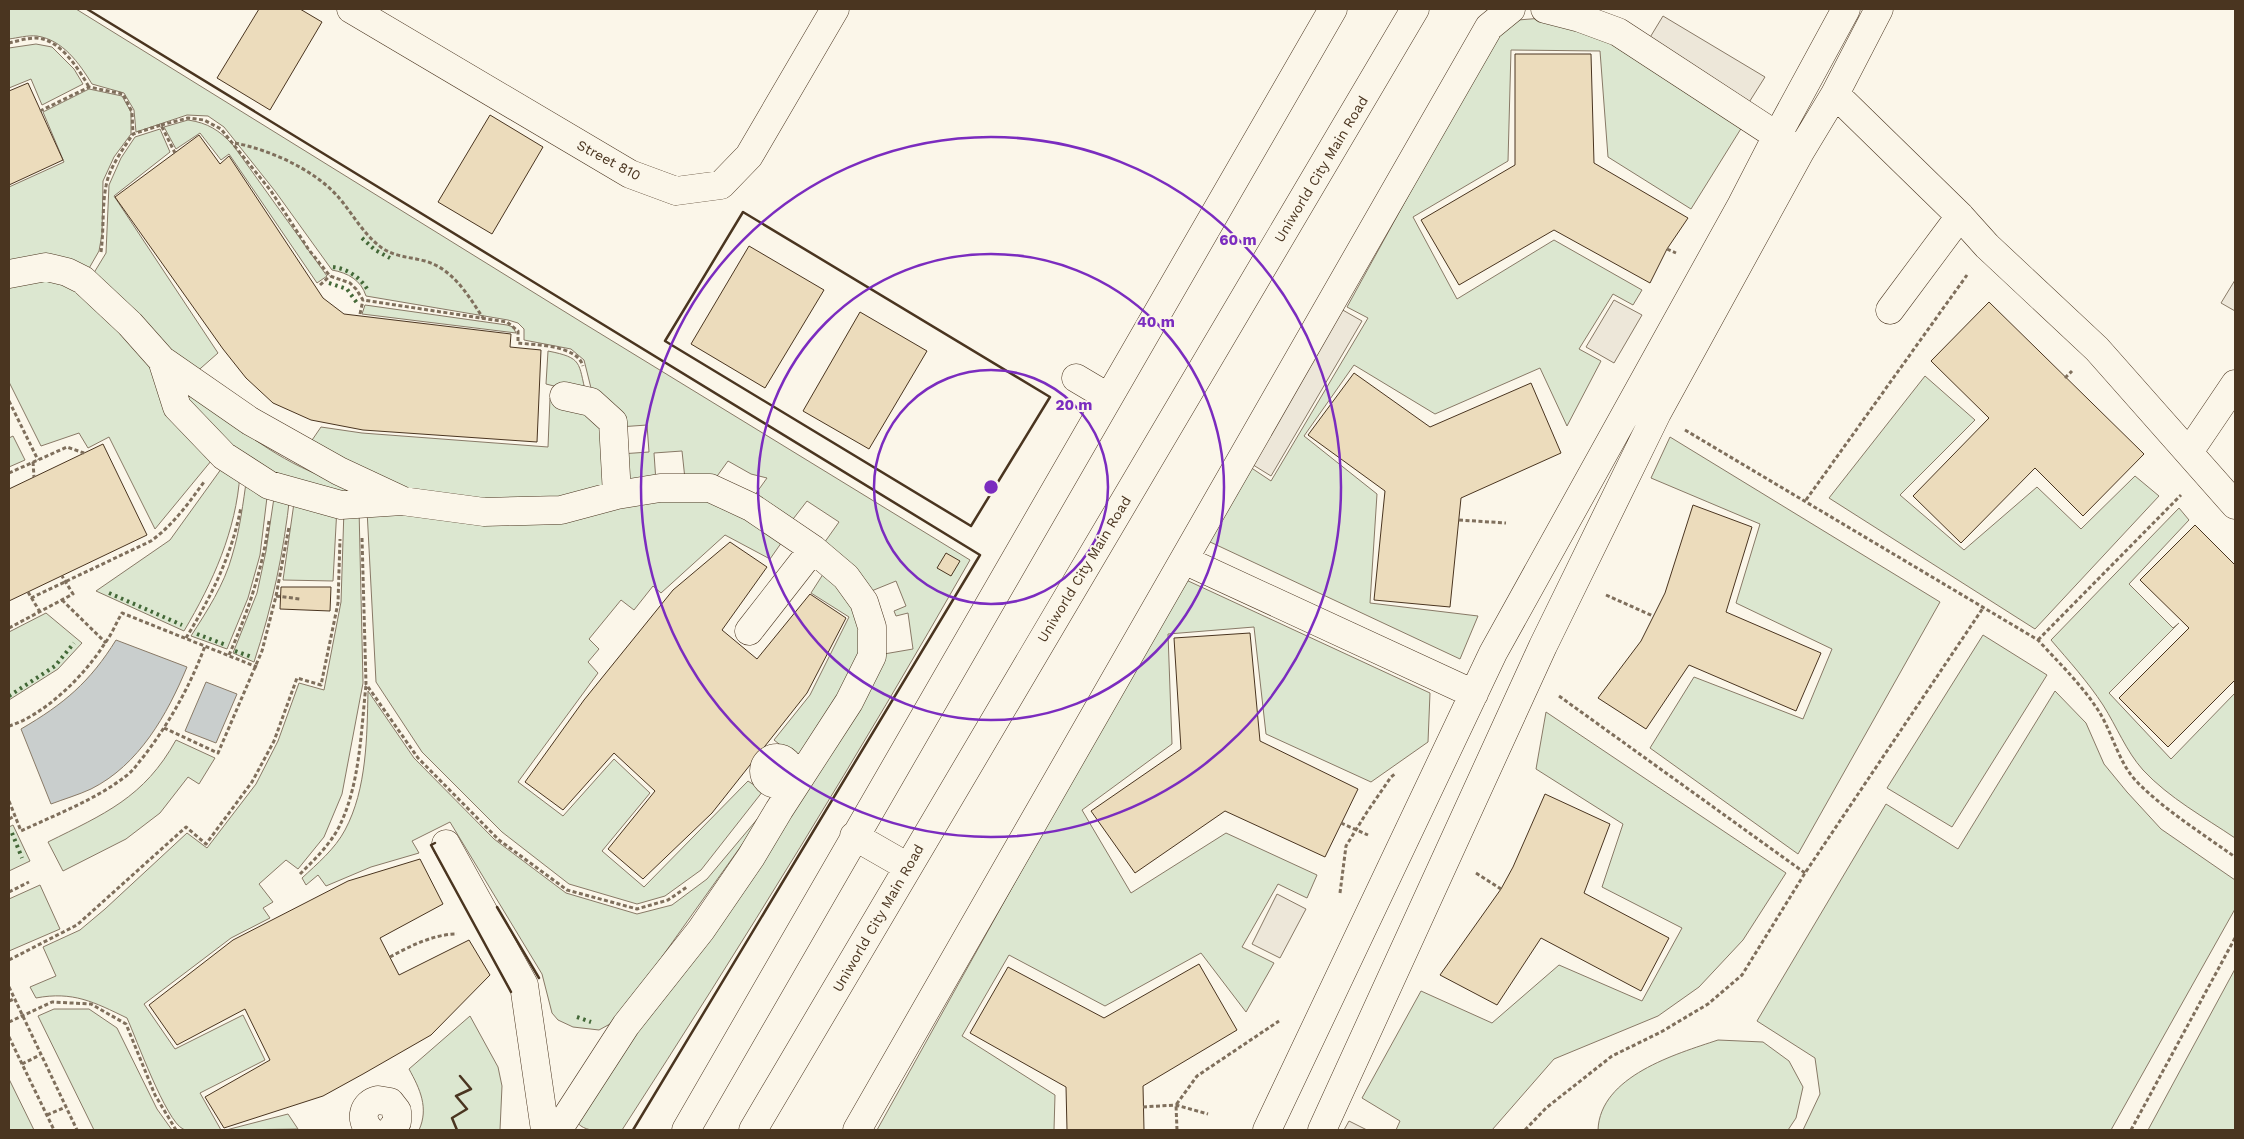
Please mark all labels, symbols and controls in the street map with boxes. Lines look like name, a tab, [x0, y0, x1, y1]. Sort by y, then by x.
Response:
street label: Uniworld City Main Road	[1271, 93, 1371, 245]
street label: Street 810	[574, 137, 644, 183]
text: 60 m	[1219, 231, 1257, 249]
text: 40 m	[1137, 313, 1175, 331]
text: 20 m	[1055, 396, 1093, 414]
centre of rings	[982, 478, 1000, 496]
street label: Uniworld City Main Road	[1034, 493, 1134, 645]
street label: Uniworld City Main Road	[829, 841, 927, 995]

